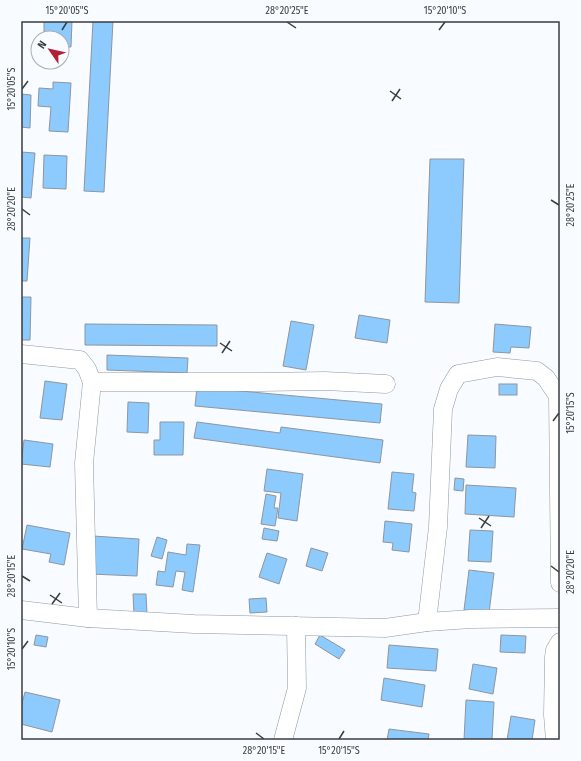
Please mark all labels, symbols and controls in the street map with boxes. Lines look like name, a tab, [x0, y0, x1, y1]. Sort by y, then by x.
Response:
text: 15°20'05"S	[46, 5, 88, 17]
text: 28°20'25"E	[266, 5, 309, 17]
text: 15°20'10"S	[424, 5, 466, 17]
north arrow	[30, 30, 70, 70]
text: N	[35, 38, 49, 51]
text: 15°20'05"S	[6, 68, 18, 110]
text: 28°20'25"E	[565, 183, 577, 226]
text: 28°20'20"E	[6, 187, 18, 231]
text: 15°20'15"S	[565, 392, 577, 434]
text: 28°20'20"E	[565, 550, 577, 594]
text: 28°20'15"E	[6, 555, 18, 597]
text: 15°20'10"S	[6, 628, 18, 670]
text: 28°20'15"E	[243, 745, 285, 757]
text: 15°20'15"S	[318, 745, 360, 757]

